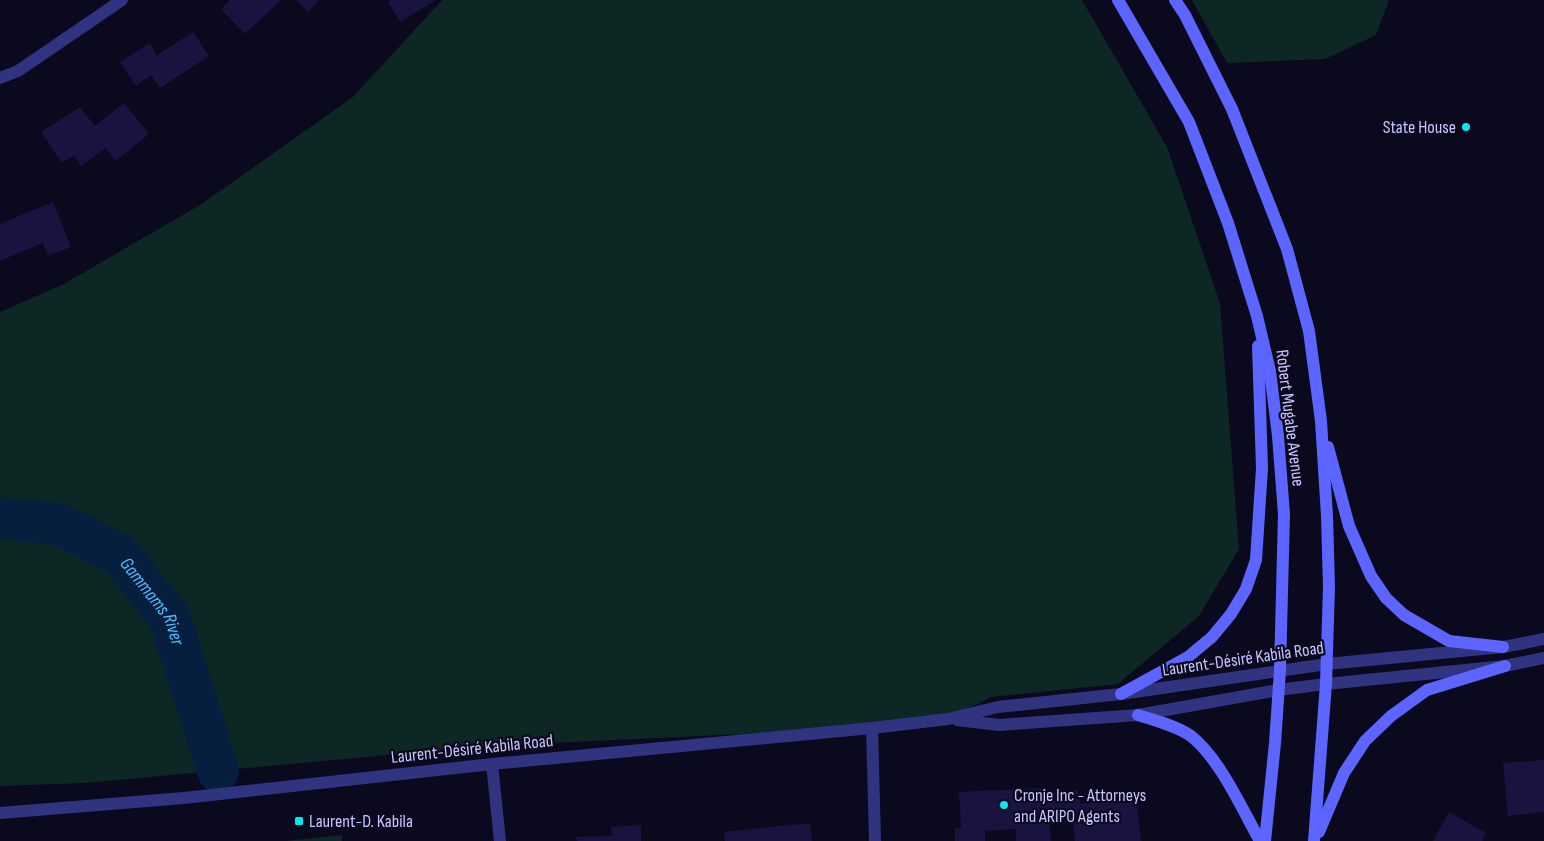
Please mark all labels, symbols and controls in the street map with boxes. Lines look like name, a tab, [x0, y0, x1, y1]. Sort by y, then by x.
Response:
place label: State House	[1383, 117, 1456, 138]
marker: State House	[1460, 121, 1472, 133]
street label: Robert Mugabe Avenue	[1271, 348, 1309, 488]
water label: Gammams River	[115, 553, 190, 649]
street label: Laurent-Désiré Kabila Road	[1161, 637, 1325, 681]
street label: Laurent-Désiré Kabila Road	[390, 730, 554, 768]
place label: Cronje Inc - Attorneys and ARIPO Agents	[1014, 785, 1146, 827]
marker: Cronje Inc - Attorneys and ARIPO Agents	[998, 799, 1010, 811]
place label: Laurent-D. Kabila	[309, 811, 413, 832]
marker: Laurent-D. Kabila	[293, 815, 305, 827]

